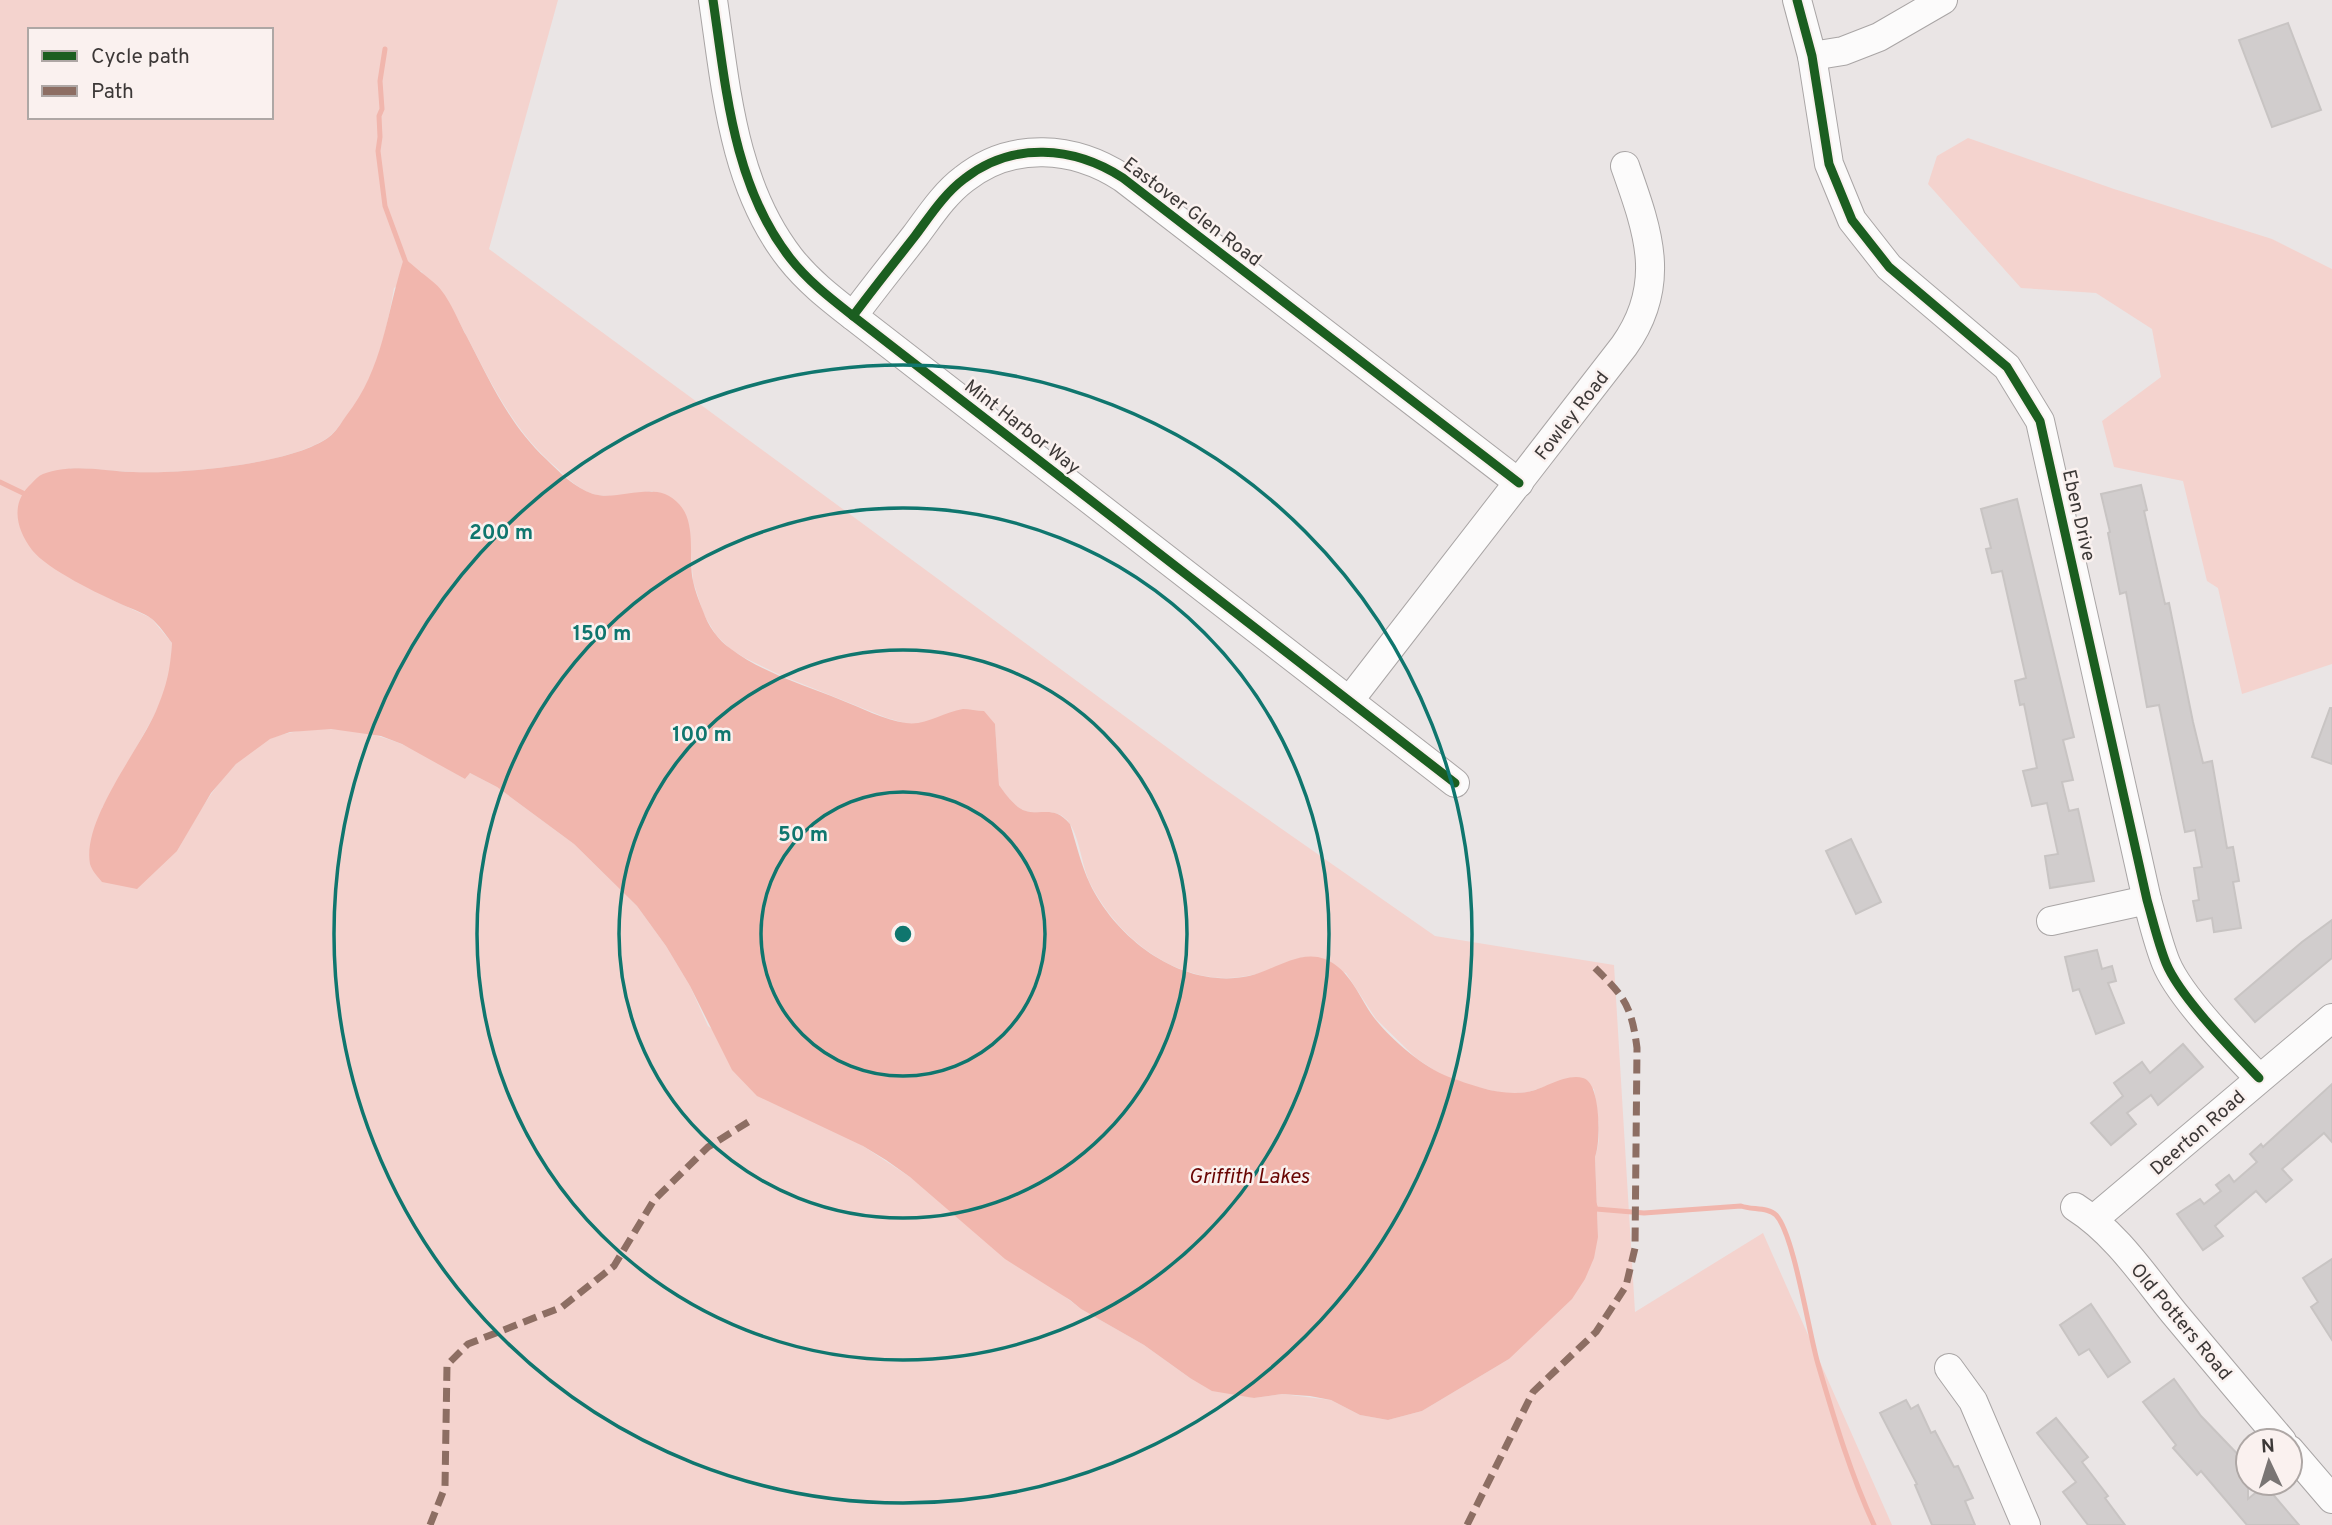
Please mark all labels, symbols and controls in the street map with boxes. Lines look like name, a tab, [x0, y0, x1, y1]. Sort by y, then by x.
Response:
legend	[28, 28, 273, 119]
text: Cycle path	[91, 44, 190, 71]
text: Path	[91, 79, 134, 106]
street label: Eastover Glen Road	[1118, 153, 1266, 272]
street label: Fowley Road	[1530, 367, 1615, 466]
street label: Mint Harbor Way	[959, 375, 1085, 480]
street label: Eben Drive	[2056, 467, 2100, 563]
text: 200 m	[469, 520, 533, 547]
text: 150 m	[573, 621, 631, 648]
text: 100 m	[672, 722, 732, 749]
text: 50 m	[778, 822, 828, 849]
centre of rings	[891, 922, 915, 946]
street label: Deerton Road	[2146, 1086, 2251, 1181]
water label: Griffith Lakes	[1188, 1164, 1310, 1191]
street label: Old Potters Road	[2125, 1259, 2236, 1386]
north arrow	[2234, 1427, 2304, 1497]
text: N	[2260, 1435, 2276, 1459]

